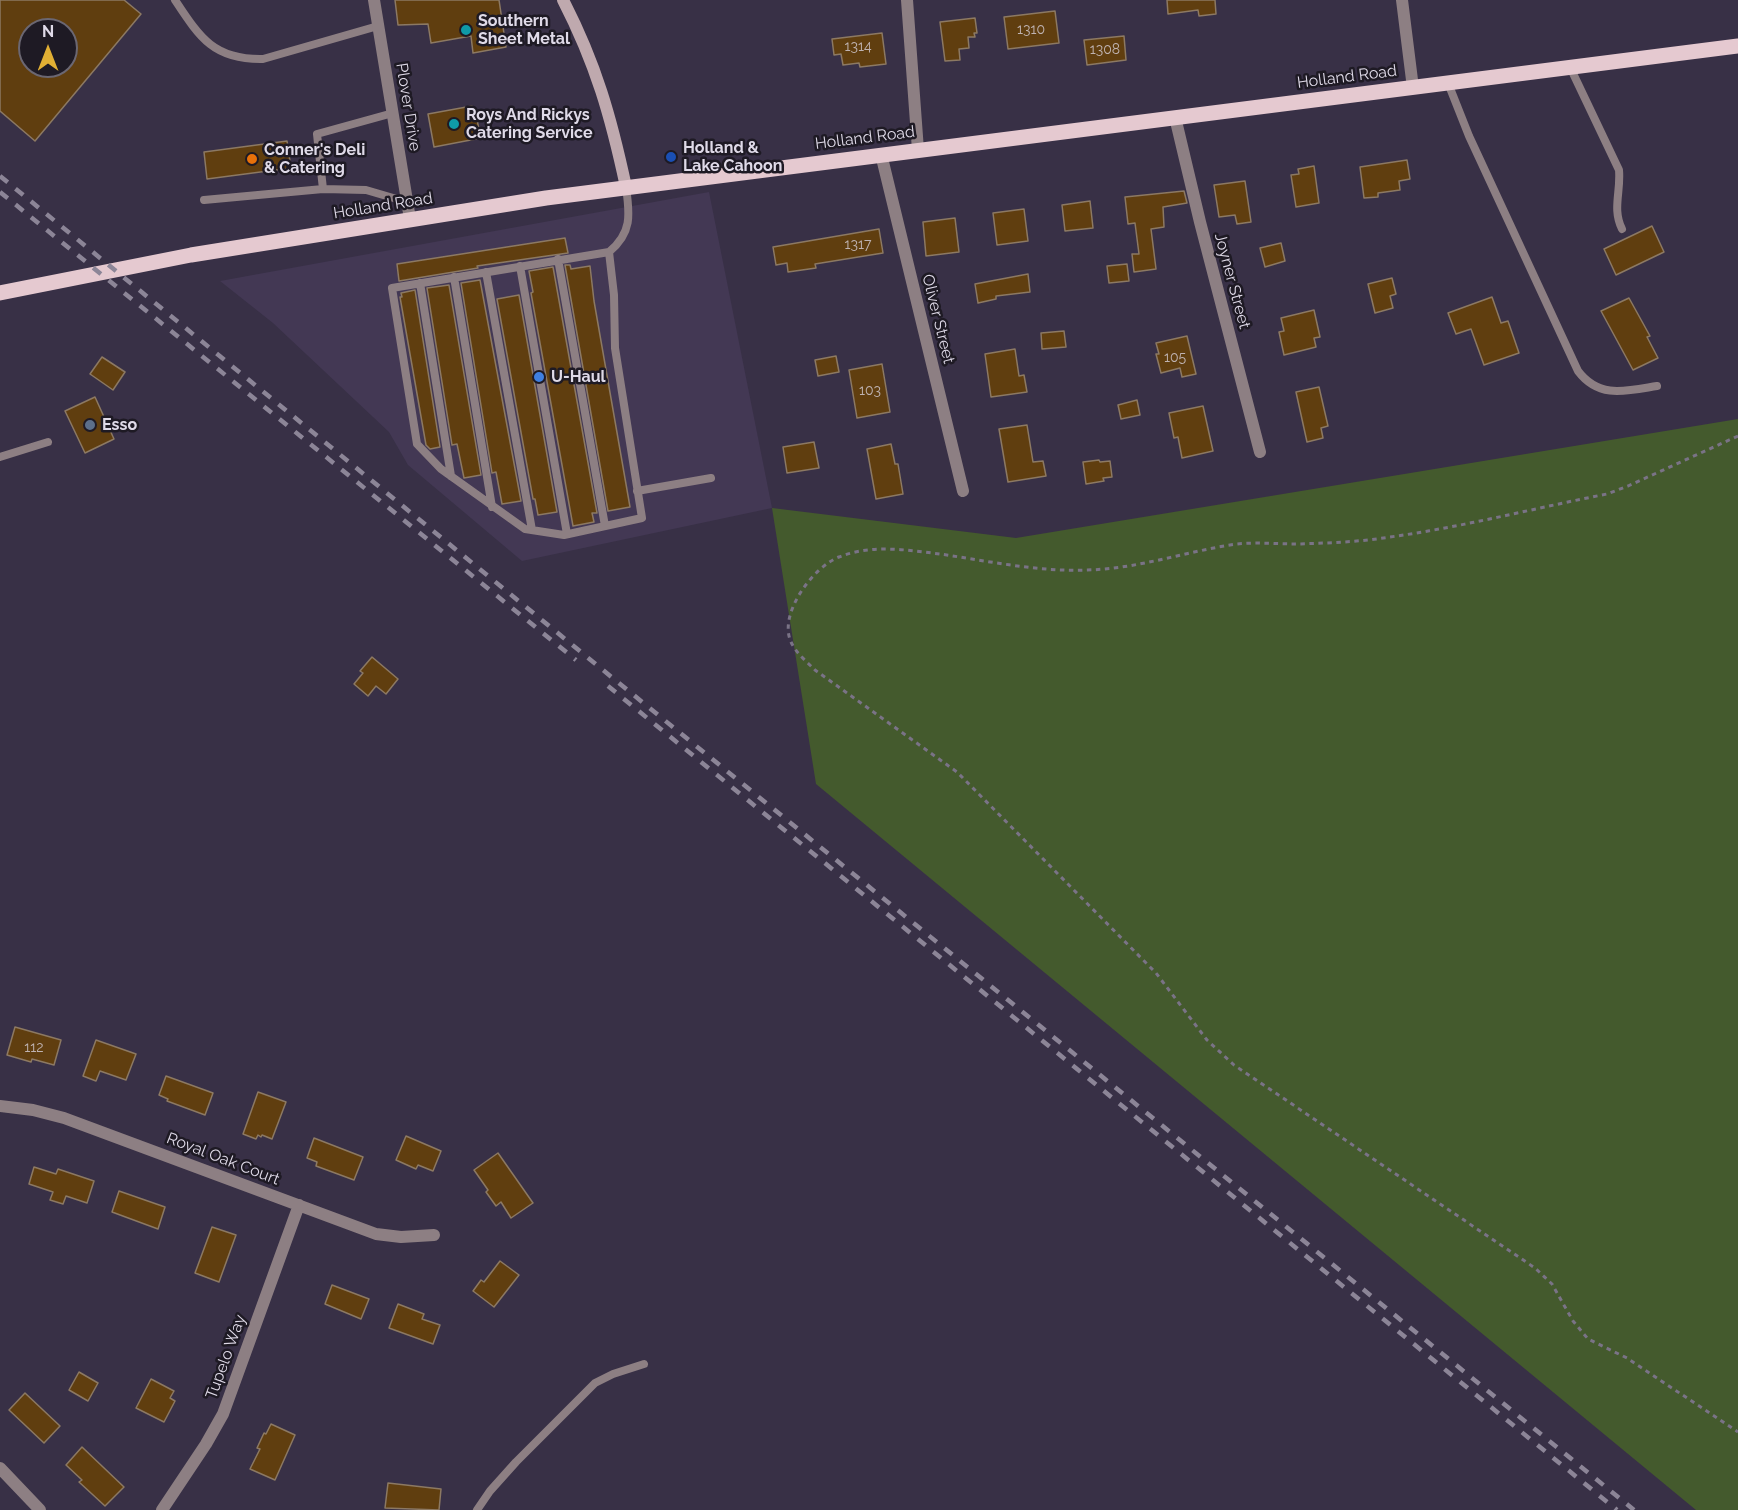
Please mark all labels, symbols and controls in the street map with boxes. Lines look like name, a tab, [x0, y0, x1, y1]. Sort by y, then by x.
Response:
place label: Southern Sheet Metal	[478, 11, 570, 49]
north arrow	[18, 18, 78, 78]
text: N	[42, 22, 54, 41]
house number: 1310	[1017, 22, 1045, 38]
marker: Southern Sheet Metal	[459, 23, 473, 37]
house number: 1314	[844, 39, 872, 55]
house number: 1308	[1090, 42, 1120, 58]
street label: Holland Road	[1296, 61, 1398, 93]
street label: Plover Drive	[392, 62, 424, 152]
place label: Roys And Rickys Catering Service	[466, 105, 593, 143]
marker: Roys And Rickys Catering Service	[447, 117, 461, 131]
street label: Holland Road	[814, 122, 916, 154]
place label: Holland & Lake Cahoon	[683, 138, 782, 176]
place label: Conner's Deli & Catering	[264, 140, 365, 178]
marker: Holland & Lake Cahoon	[664, 150, 678, 164]
marker: Conner's Deli & Catering	[245, 152, 259, 166]
street label: Holland Road	[332, 189, 434, 223]
street label: Joyner Street	[1210, 231, 1254, 331]
house number: 1317	[845, 237, 871, 253]
street label: Oliver Street	[918, 272, 958, 366]
house number: 105	[1164, 350, 1186, 366]
place label: U-Haul	[551, 367, 606, 387]
marker: U-Haul	[532, 370, 546, 384]
house number: 103	[859, 383, 881, 399]
place label: Esso	[102, 415, 137, 435]
marker: Esso	[83, 418, 97, 432]
house number: 112	[24, 1040, 44, 1056]
street label: Royal Oak Court	[164, 1129, 282, 1189]
street label: Tupelo Way	[202, 1312, 250, 1402]

